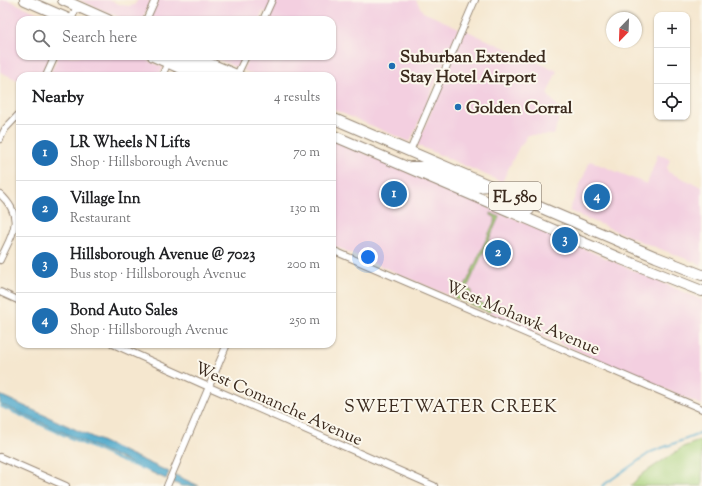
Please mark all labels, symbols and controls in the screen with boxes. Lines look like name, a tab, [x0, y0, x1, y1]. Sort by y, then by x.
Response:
north arrow	[606, 12, 642, 48]
map controls	[654, 12, 690, 120]
button: +	[654, 12, 690, 48]
search box	[16, 16, 336, 60]
icon: search	[30, 27, 52, 49]
text: Search here	[62, 28, 137, 49]
place label: Suburban Extended Stay Hotel Airport	[400, 46, 546, 90]
button: −	[654, 48, 690, 84]
marker: Suburban Extended Stay Hotel Airport	[387, 61, 397, 71]
button: locate	[654, 84, 690, 120]
text: Nearby	[32, 86, 84, 110]
text: 4 results	[274, 89, 320, 107]
place label: Golden Corral	[466, 97, 573, 121]
marker: Golden Corral	[453, 102, 463, 112]
text: LR Wheels N Lifts	[70, 133, 190, 154]
text: 1	[43, 144, 47, 162]
text: 70 m	[293, 144, 320, 162]
text: Shop · Hillsborough Avenue	[70, 154, 228, 172]
pin: 1	[381, 179, 407, 209]
road number: FL 580	[489, 182, 541, 210]
pin: 4	[584, 182, 610, 212]
text: Village Inn	[70, 189, 141, 210]
text: 2	[42, 200, 48, 218]
text: 130 m	[290, 200, 320, 218]
text: Restaurant	[70, 210, 131, 228]
pin: 3	[552, 225, 578, 255]
pin: 2	[485, 238, 511, 268]
text: Hillsborough Avenue @ 7023	[70, 245, 255, 266]
your location	[358, 247, 378, 267]
text: 3	[42, 256, 48, 274]
text: 200 m	[287, 256, 320, 274]
text: Bus stop · Hillsborough Avenue	[70, 266, 246, 284]
street label: West Mohawk Avenue	[441, 275, 603, 362]
text: Bond Auto Sales	[70, 301, 178, 322]
text: 4	[42, 312, 48, 330]
text: 250 m	[289, 312, 320, 330]
text: Shop · Hillsborough Avenue	[70, 322, 228, 340]
street label: West Comanche Avenue	[190, 357, 366, 453]
district label: SWEETWATER CREEK	[344, 395, 558, 421]

